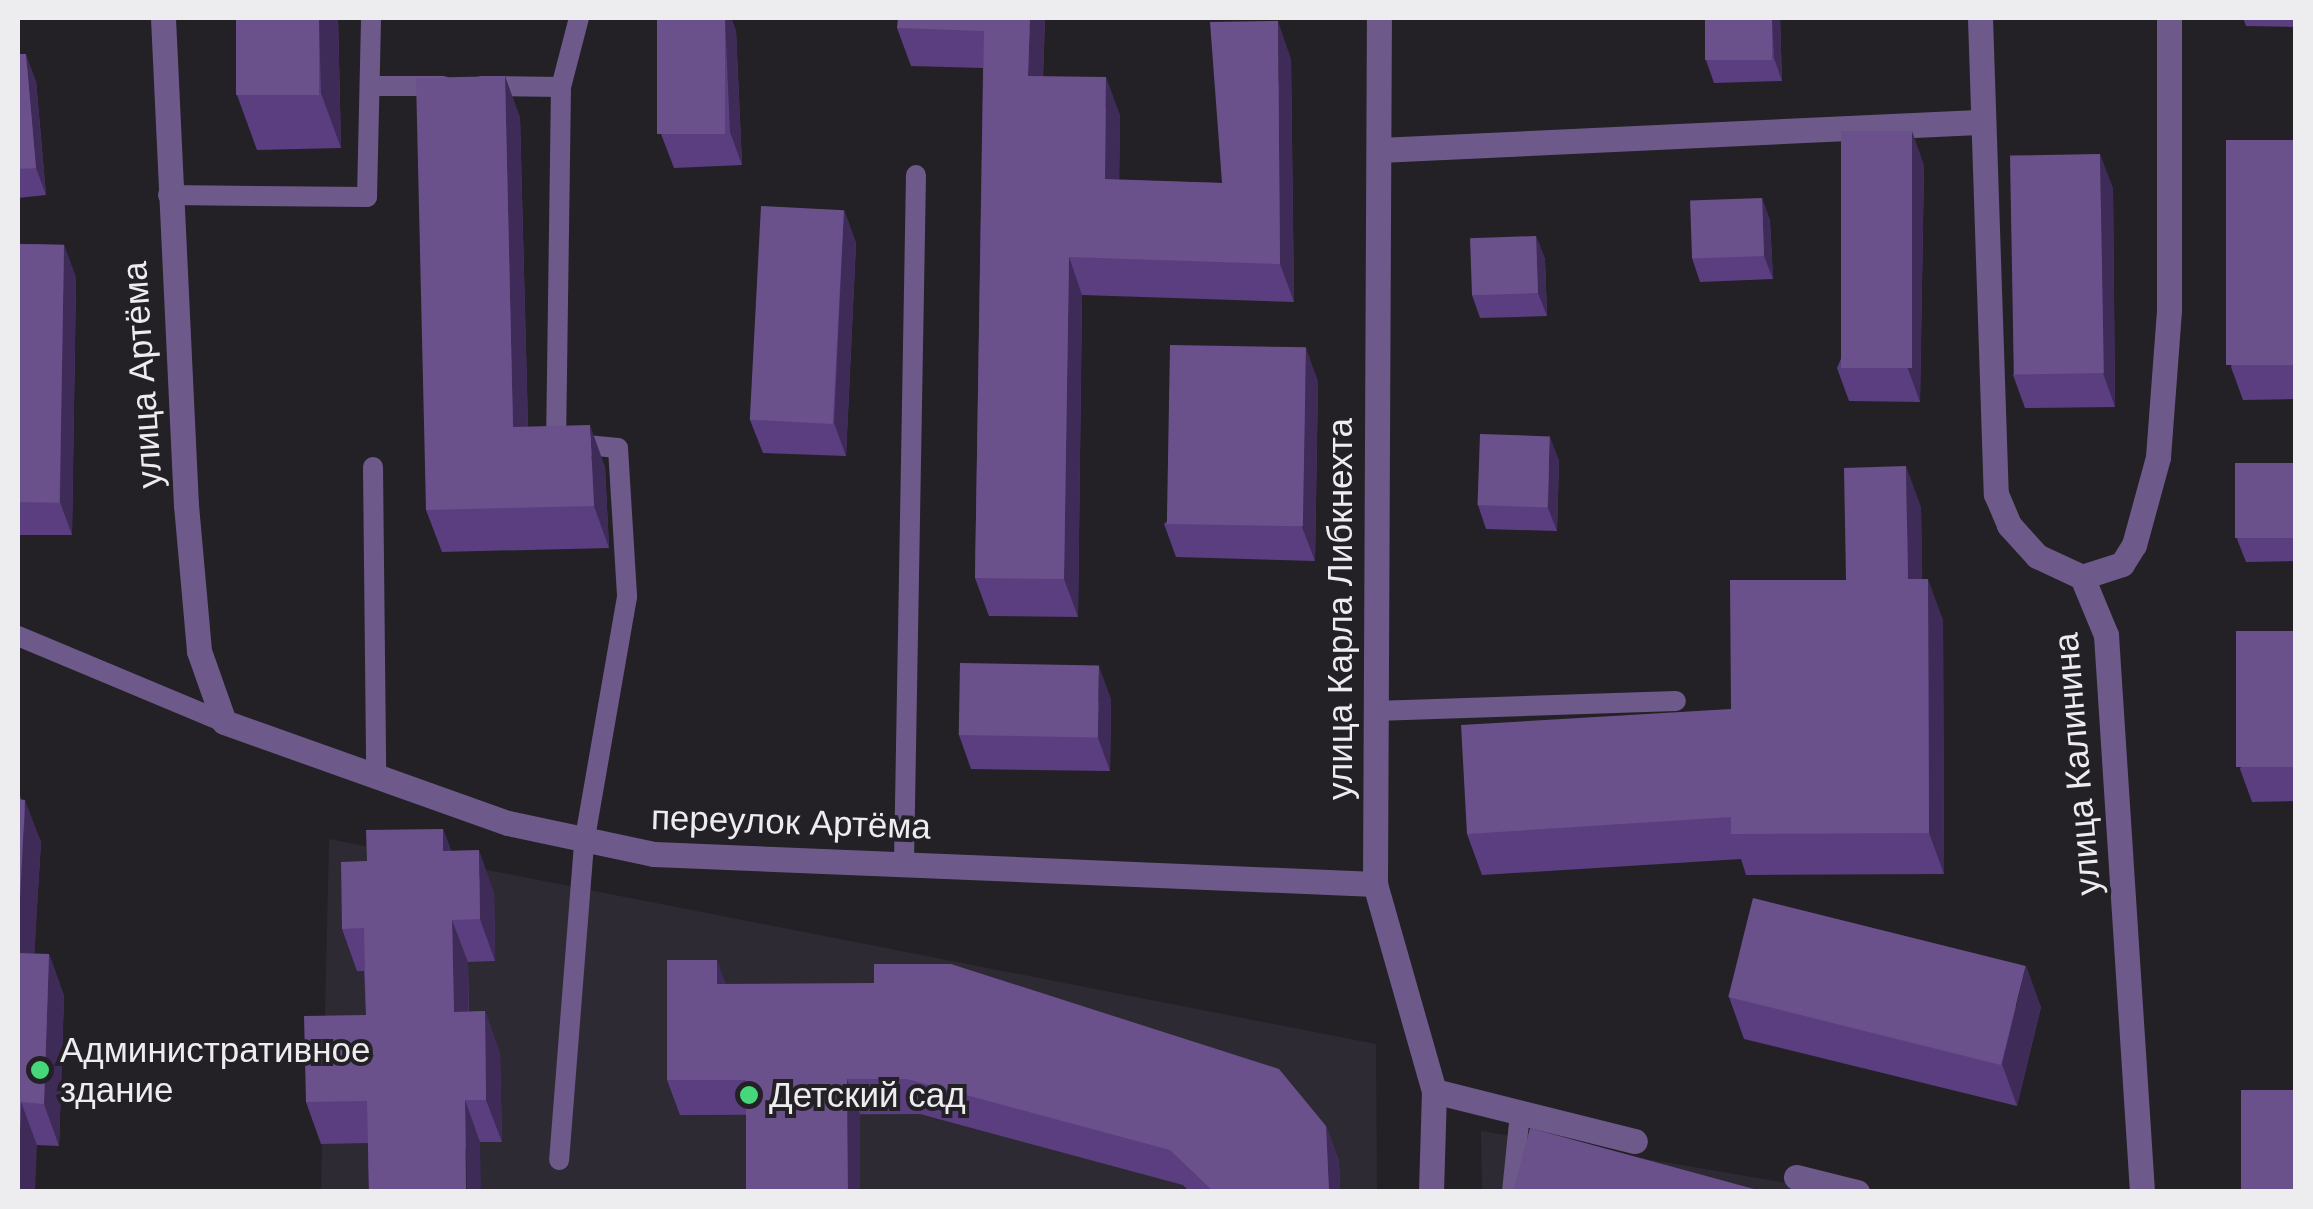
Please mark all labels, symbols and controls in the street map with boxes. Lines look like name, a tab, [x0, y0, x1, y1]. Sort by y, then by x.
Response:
street label: улица Артёма	[113, 260, 171, 490]
street label: улица Карла Либкнехта	[1319, 418, 1361, 800]
street label: улица Калинина	[2045, 631, 2109, 897]
street label: переулок Артёма	[650, 796, 932, 848]
place label: Административное здание	[60, 1029, 370, 1111]
marker: Административное здание	[29, 1059, 51, 1081]
place label: Детский сад	[769, 1074, 966, 1116]
marker: Детский сад	[738, 1084, 760, 1106]

